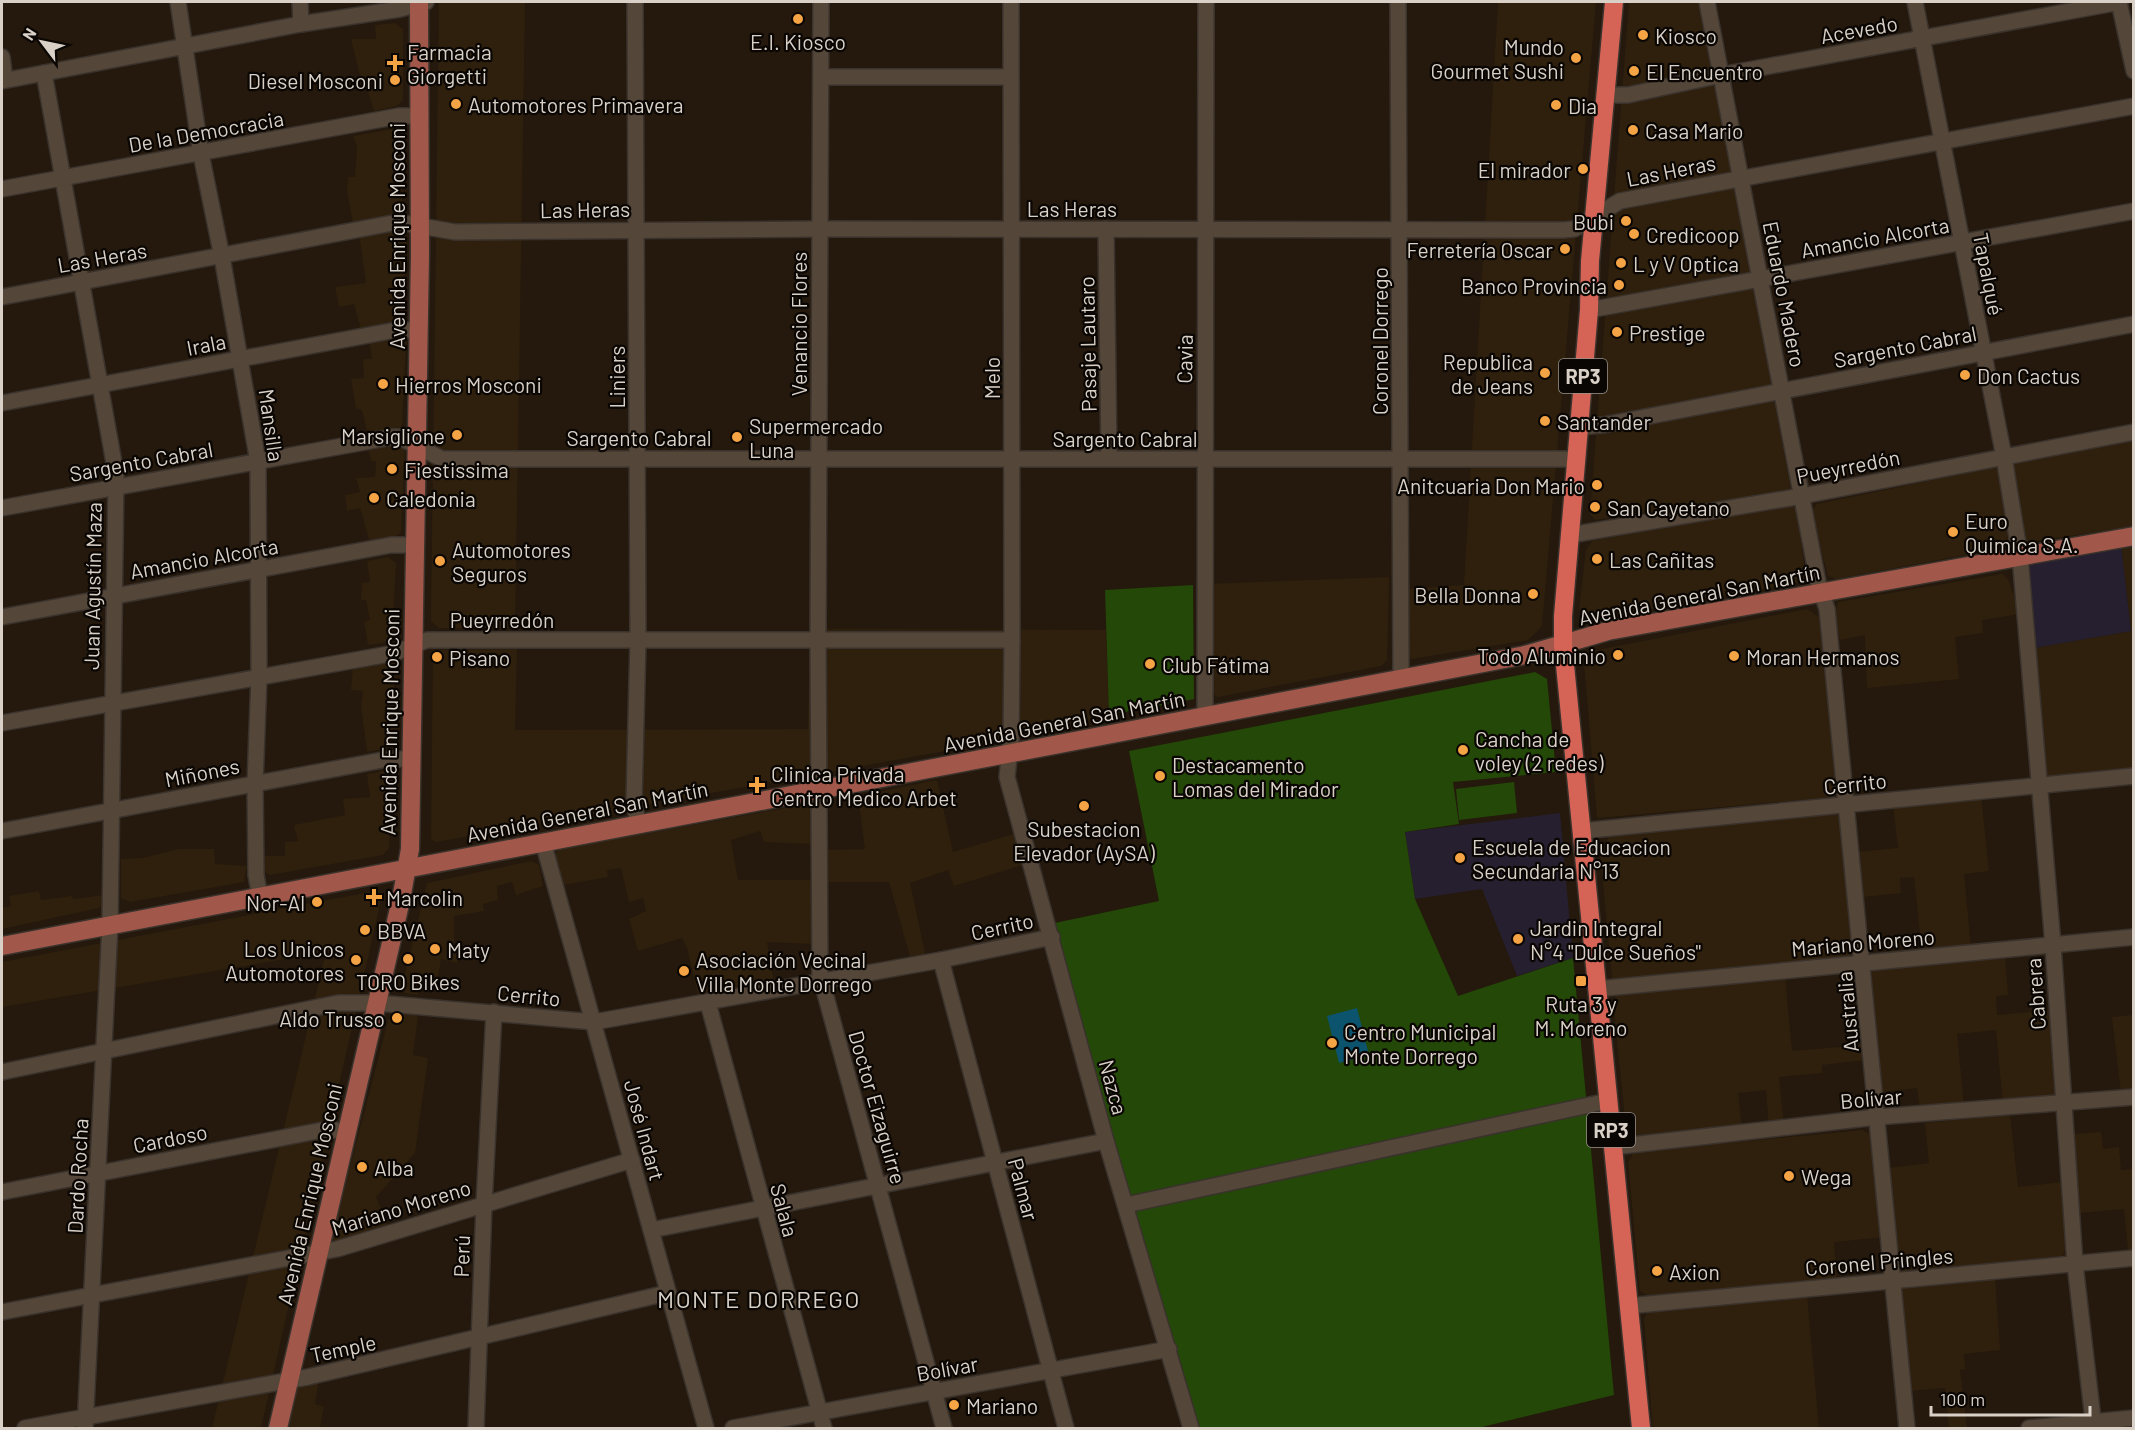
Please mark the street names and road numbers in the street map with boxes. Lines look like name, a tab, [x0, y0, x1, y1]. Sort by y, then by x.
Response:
street label: Acevedo	[1818, 10, 1900, 48]
street label: De la Democracia	[126, 105, 286, 157]
street label: Avenida Enrique Mosconi	[384, 123, 409, 349]
street label: Las Heras	[1624, 149, 1718, 191]
street label: Las Heras	[540, 196, 630, 222]
street label: Las Heras	[1027, 196, 1117, 221]
street label: Amancio Alcorta	[1799, 212, 1951, 262]
street label: Eduardo Madero	[1759, 219, 1811, 369]
street label: Tapalqué	[1969, 231, 2009, 317]
street label: Las Heras	[55, 237, 149, 277]
street label: Venancio Flores	[786, 252, 811, 396]
street label: Coronel Dorrego	[1367, 267, 1392, 415]
street label: Pasaje Lautaro	[1073, 276, 1101, 412]
street label: Sargento Cabral	[1831, 320, 1979, 372]
street label: Irala	[184, 328, 228, 360]
street label: Cavia	[1171, 334, 1197, 384]
street label: Liniers	[604, 346, 629, 408]
street label: Melo	[979, 357, 1004, 399]
road number: RP3	[1559, 359, 1607, 393]
street label: Mansilla	[255, 387, 289, 463]
street label: Sargento Cabral	[566, 425, 712, 450]
street label: Sargento Cabral	[1052, 426, 1198, 451]
street label: Sargento Cabral	[67, 436, 215, 486]
street label: Pueyrredón	[1794, 444, 1902, 488]
street label: Juan Agustín Maza	[78, 502, 106, 670]
street label: Amancio Alcorta	[128, 533, 280, 583]
street label: Avenida General San Martín	[1576, 558, 1822, 630]
street label: Pueyrredón	[450, 607, 554, 632]
street label: Avenida Enrique Mosconi	[375, 608, 403, 836]
street label: Avenida General San Martín	[941, 685, 1187, 757]
street label: Miñones	[163, 753, 241, 791]
street label: Cerrito	[1822, 767, 1888, 799]
street label: Avenida General San Martín	[464, 775, 710, 847]
street label: Cerrito	[968, 907, 1036, 945]
street label: Mariano Moreno	[1790, 923, 1936, 961]
street label: Cabrera	[2020, 957, 2050, 1031]
street label: Australia	[1831, 971, 1863, 1053]
street label: Cerrito	[496, 979, 562, 1011]
street label: Doctor Eizaguirre	[844, 1027, 912, 1187]
street label: Nazca	[1095, 1057, 1133, 1117]
street label: José Indart	[620, 1077, 670, 1183]
street label: Avenida Enrique Mosconi	[271, 1081, 347, 1307]
street label: Bolívar	[1839, 1083, 1903, 1113]
road number: RP3	[1587, 1113, 1635, 1147]
street label: Dardo Rocha	[61, 1118, 93, 1234]
street label: Cardoso	[131, 1119, 209, 1157]
street label: Palmar	[1004, 1155, 1044, 1223]
street label: Mariano Moreno	[328, 1174, 474, 1240]
street label: Salala	[766, 1181, 804, 1239]
street label: Perú	[448, 1234, 474, 1278]
street label: Coronel Pringles	[1804, 1242, 1954, 1280]
street label: Temple	[308, 1329, 378, 1367]
street label: Bolívar	[914, 1350, 980, 1386]

